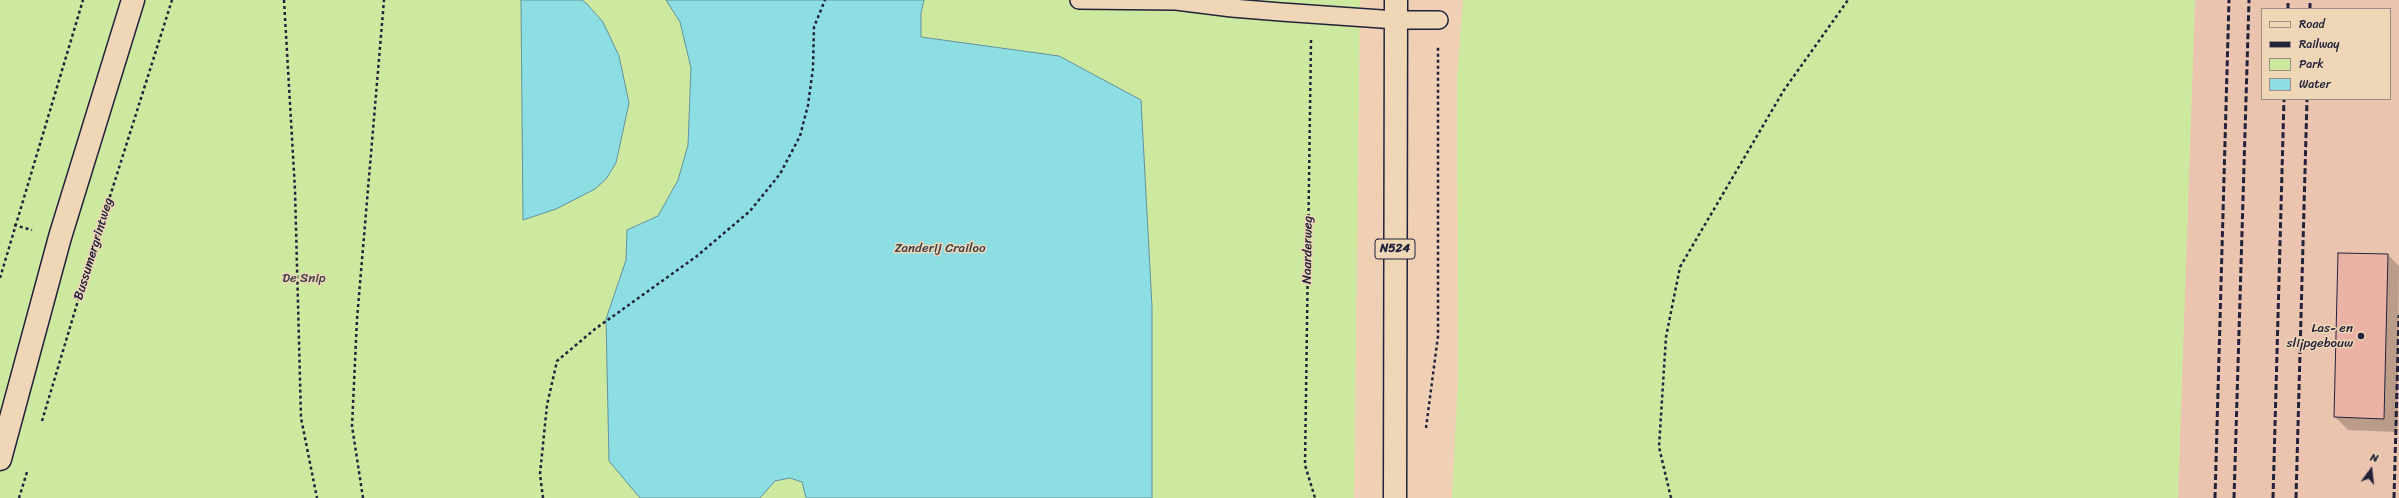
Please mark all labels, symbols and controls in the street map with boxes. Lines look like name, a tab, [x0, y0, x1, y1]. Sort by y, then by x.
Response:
legend	[2261, 8, 2391, 100]
text: Road	[2299, 13, 2325, 35]
text: Railway	[2299, 33, 2340, 55]
text: Park	[2299, 53, 2324, 75]
text: Water	[2299, 73, 2331, 95]
street label: Bussumergrintweg	[71, 196, 117, 302]
street label: Naarderweg	[1300, 216, 1316, 284]
road number: N524	[1375, 239, 1415, 259]
park label: Zanderij Crailoo	[895, 241, 985, 257]
park label: De Snip	[282, 271, 326, 287]
place label: Las- en slijpgebouw	[2286, 321, 2353, 352]
marker: Las- en slijpgebouw	[2356, 331, 2366, 341]
text: N	[2368, 448, 2380, 468]
north arrow	[2351, 450, 2391, 490]

